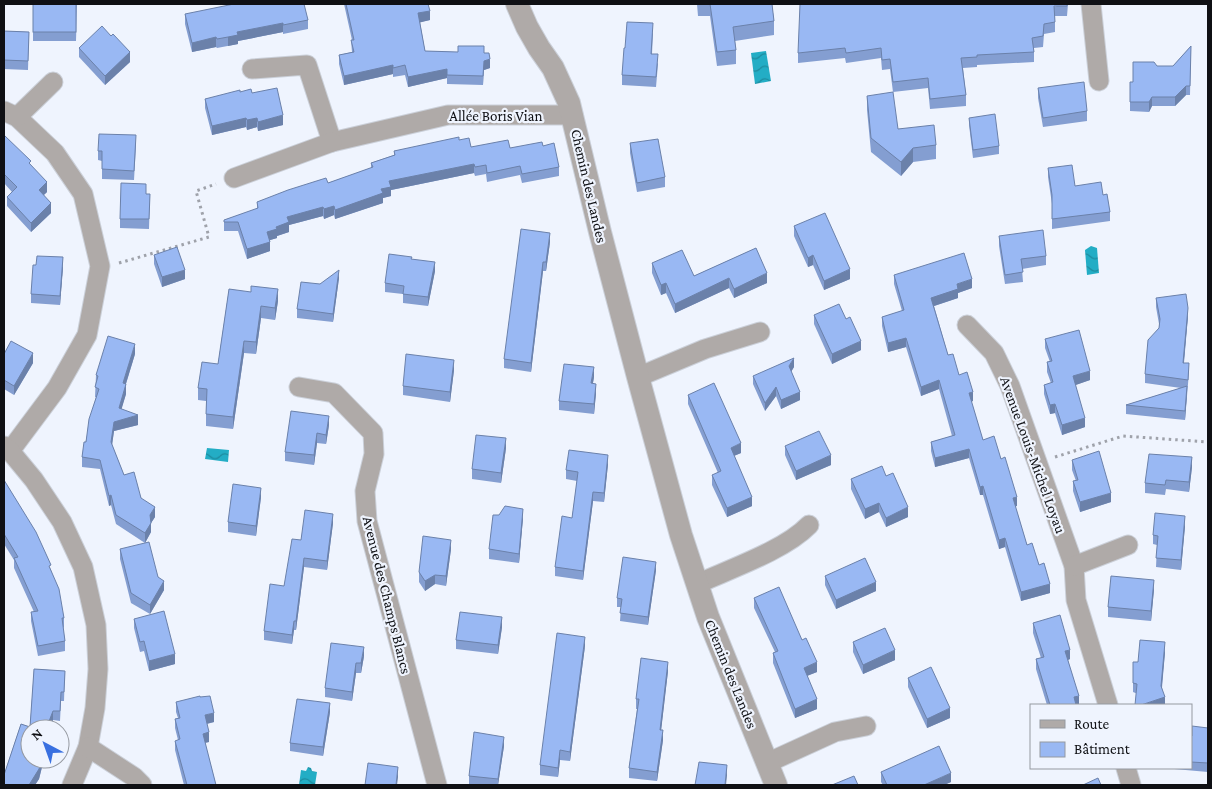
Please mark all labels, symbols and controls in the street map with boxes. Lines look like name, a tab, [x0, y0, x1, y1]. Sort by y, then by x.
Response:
street label: Allée Boris Vian	[449, 108, 543, 124]
street label: Chemin des Landes	[568, 127, 610, 245]
street label: Avenue Louis-Michel Loyau	[996, 374, 1069, 536]
street label: Avenue des Champs Blancs	[359, 515, 414, 676]
street label: Chemin des Landes	[702, 617, 760, 731]
legend	[1030, 704, 1192, 769]
text: Route	[1074, 716, 1109, 732]
north arrow	[20, 719, 70, 769]
text: N	[28, 725, 46, 743]
text: Bâtiment	[1074, 741, 1131, 757]

